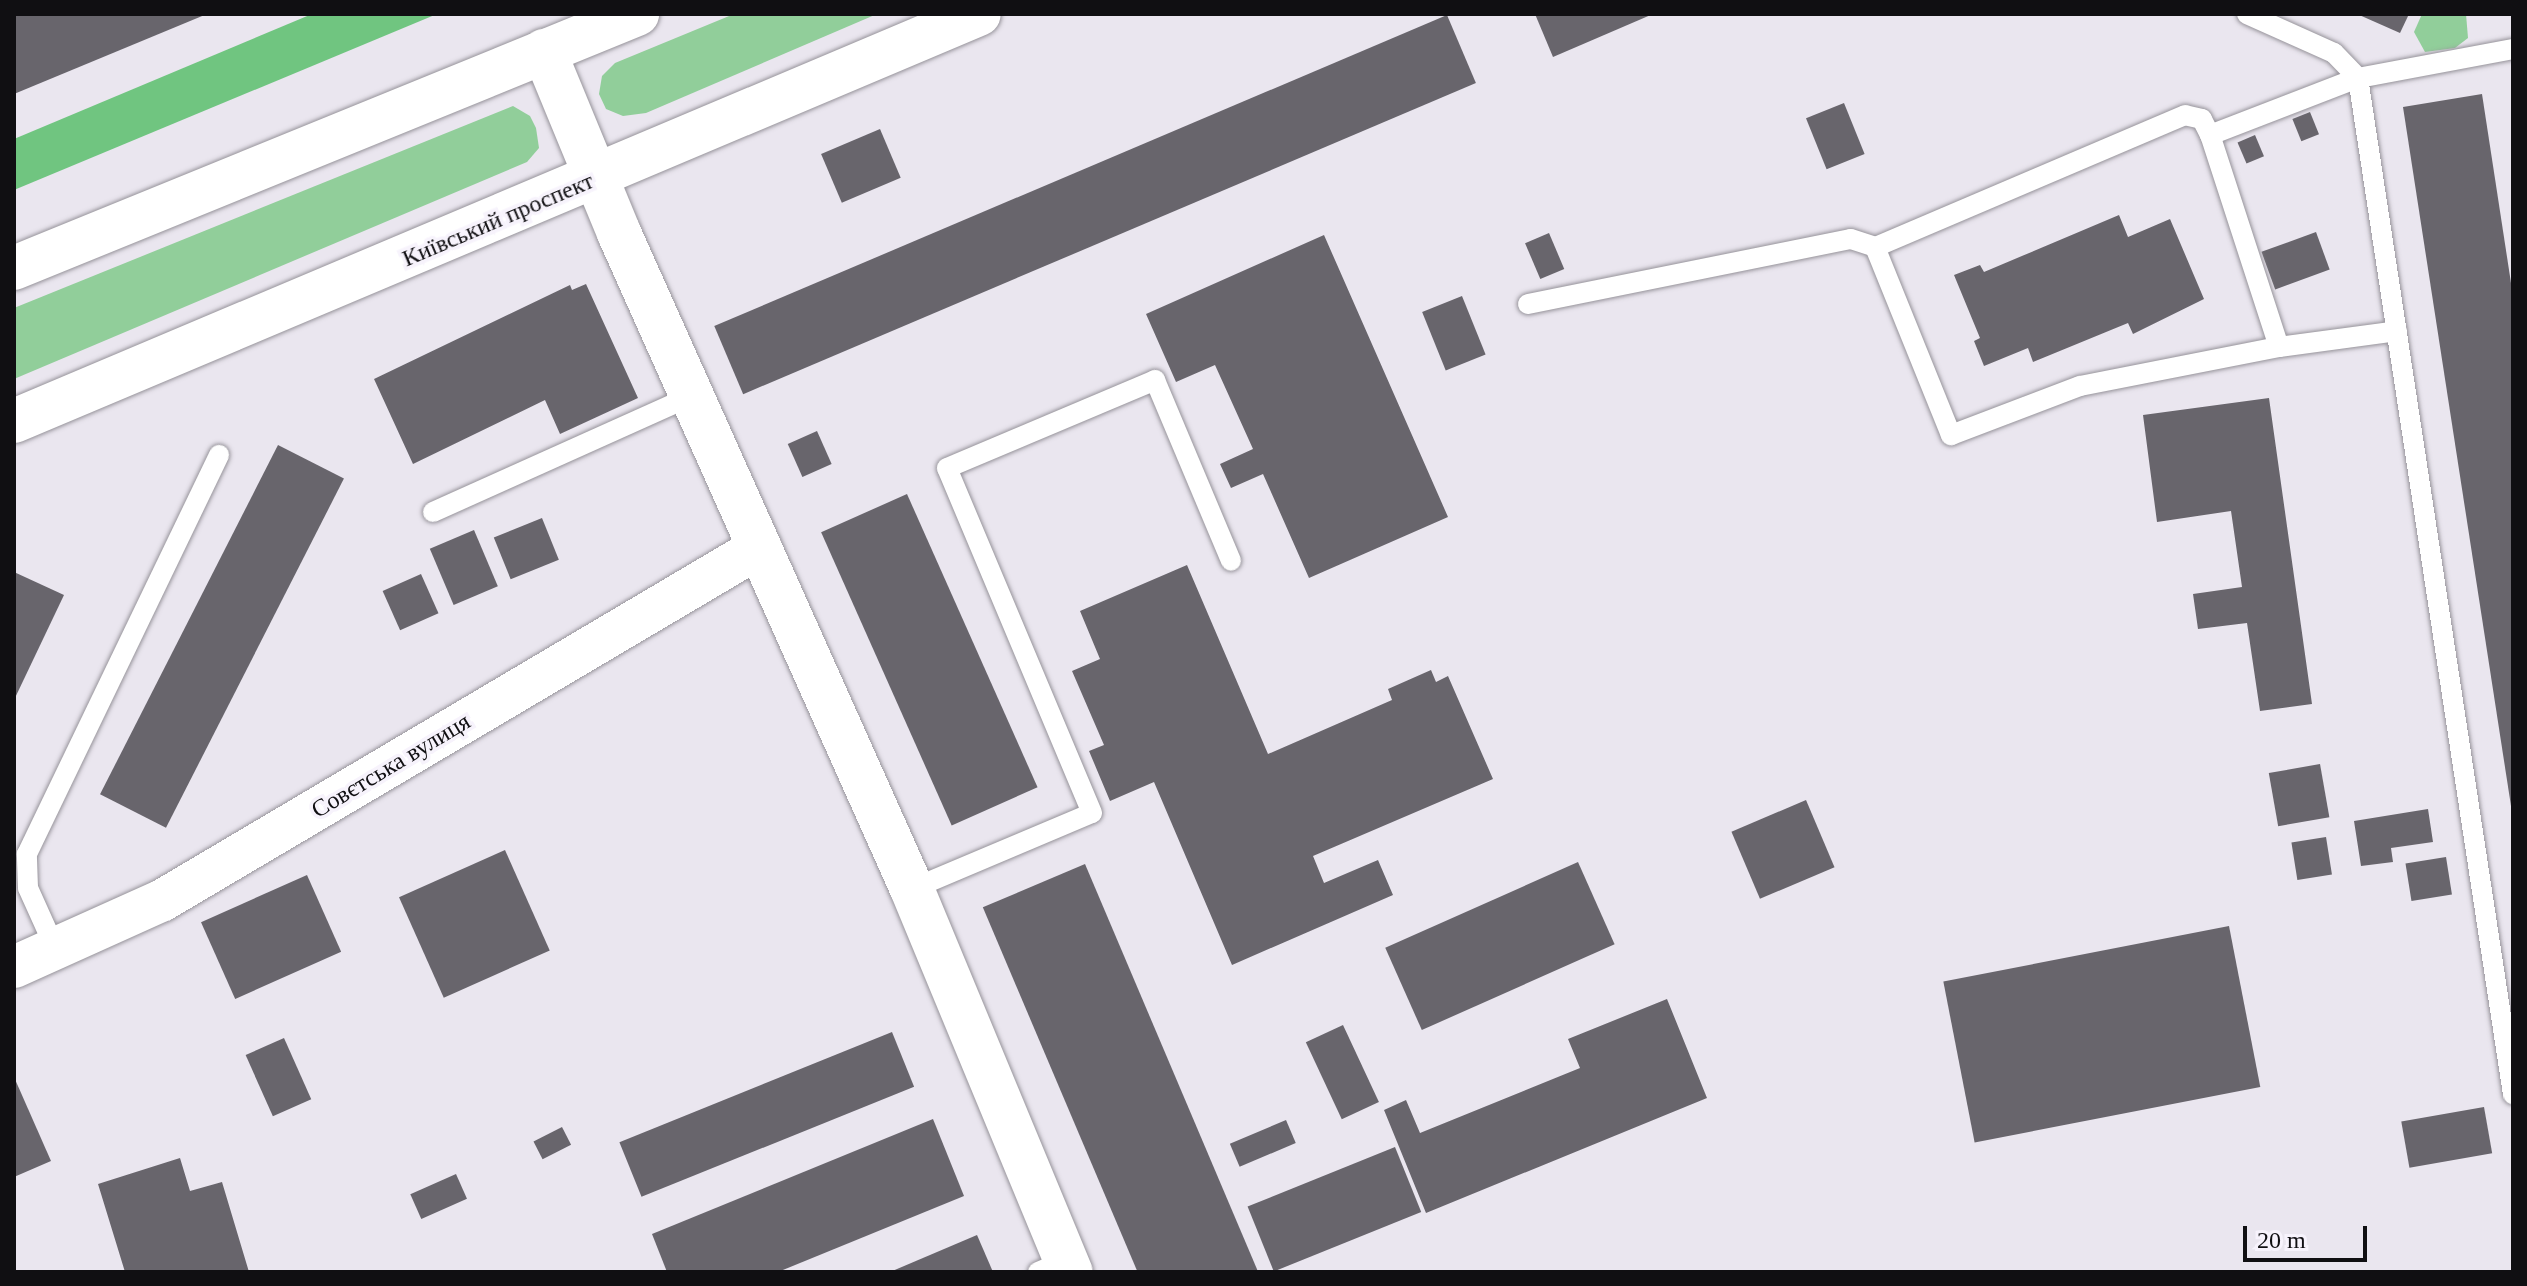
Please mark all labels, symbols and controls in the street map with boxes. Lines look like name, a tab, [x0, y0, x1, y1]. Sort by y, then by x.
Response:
street label: Київський проспект	[398, 167, 598, 273]
street label: Совєтська вулиця	[306, 707, 476, 825]
scale bar	[2247, 1210, 2371, 1260]
text: 20 m	[2257, 1227, 2306, 1253]

